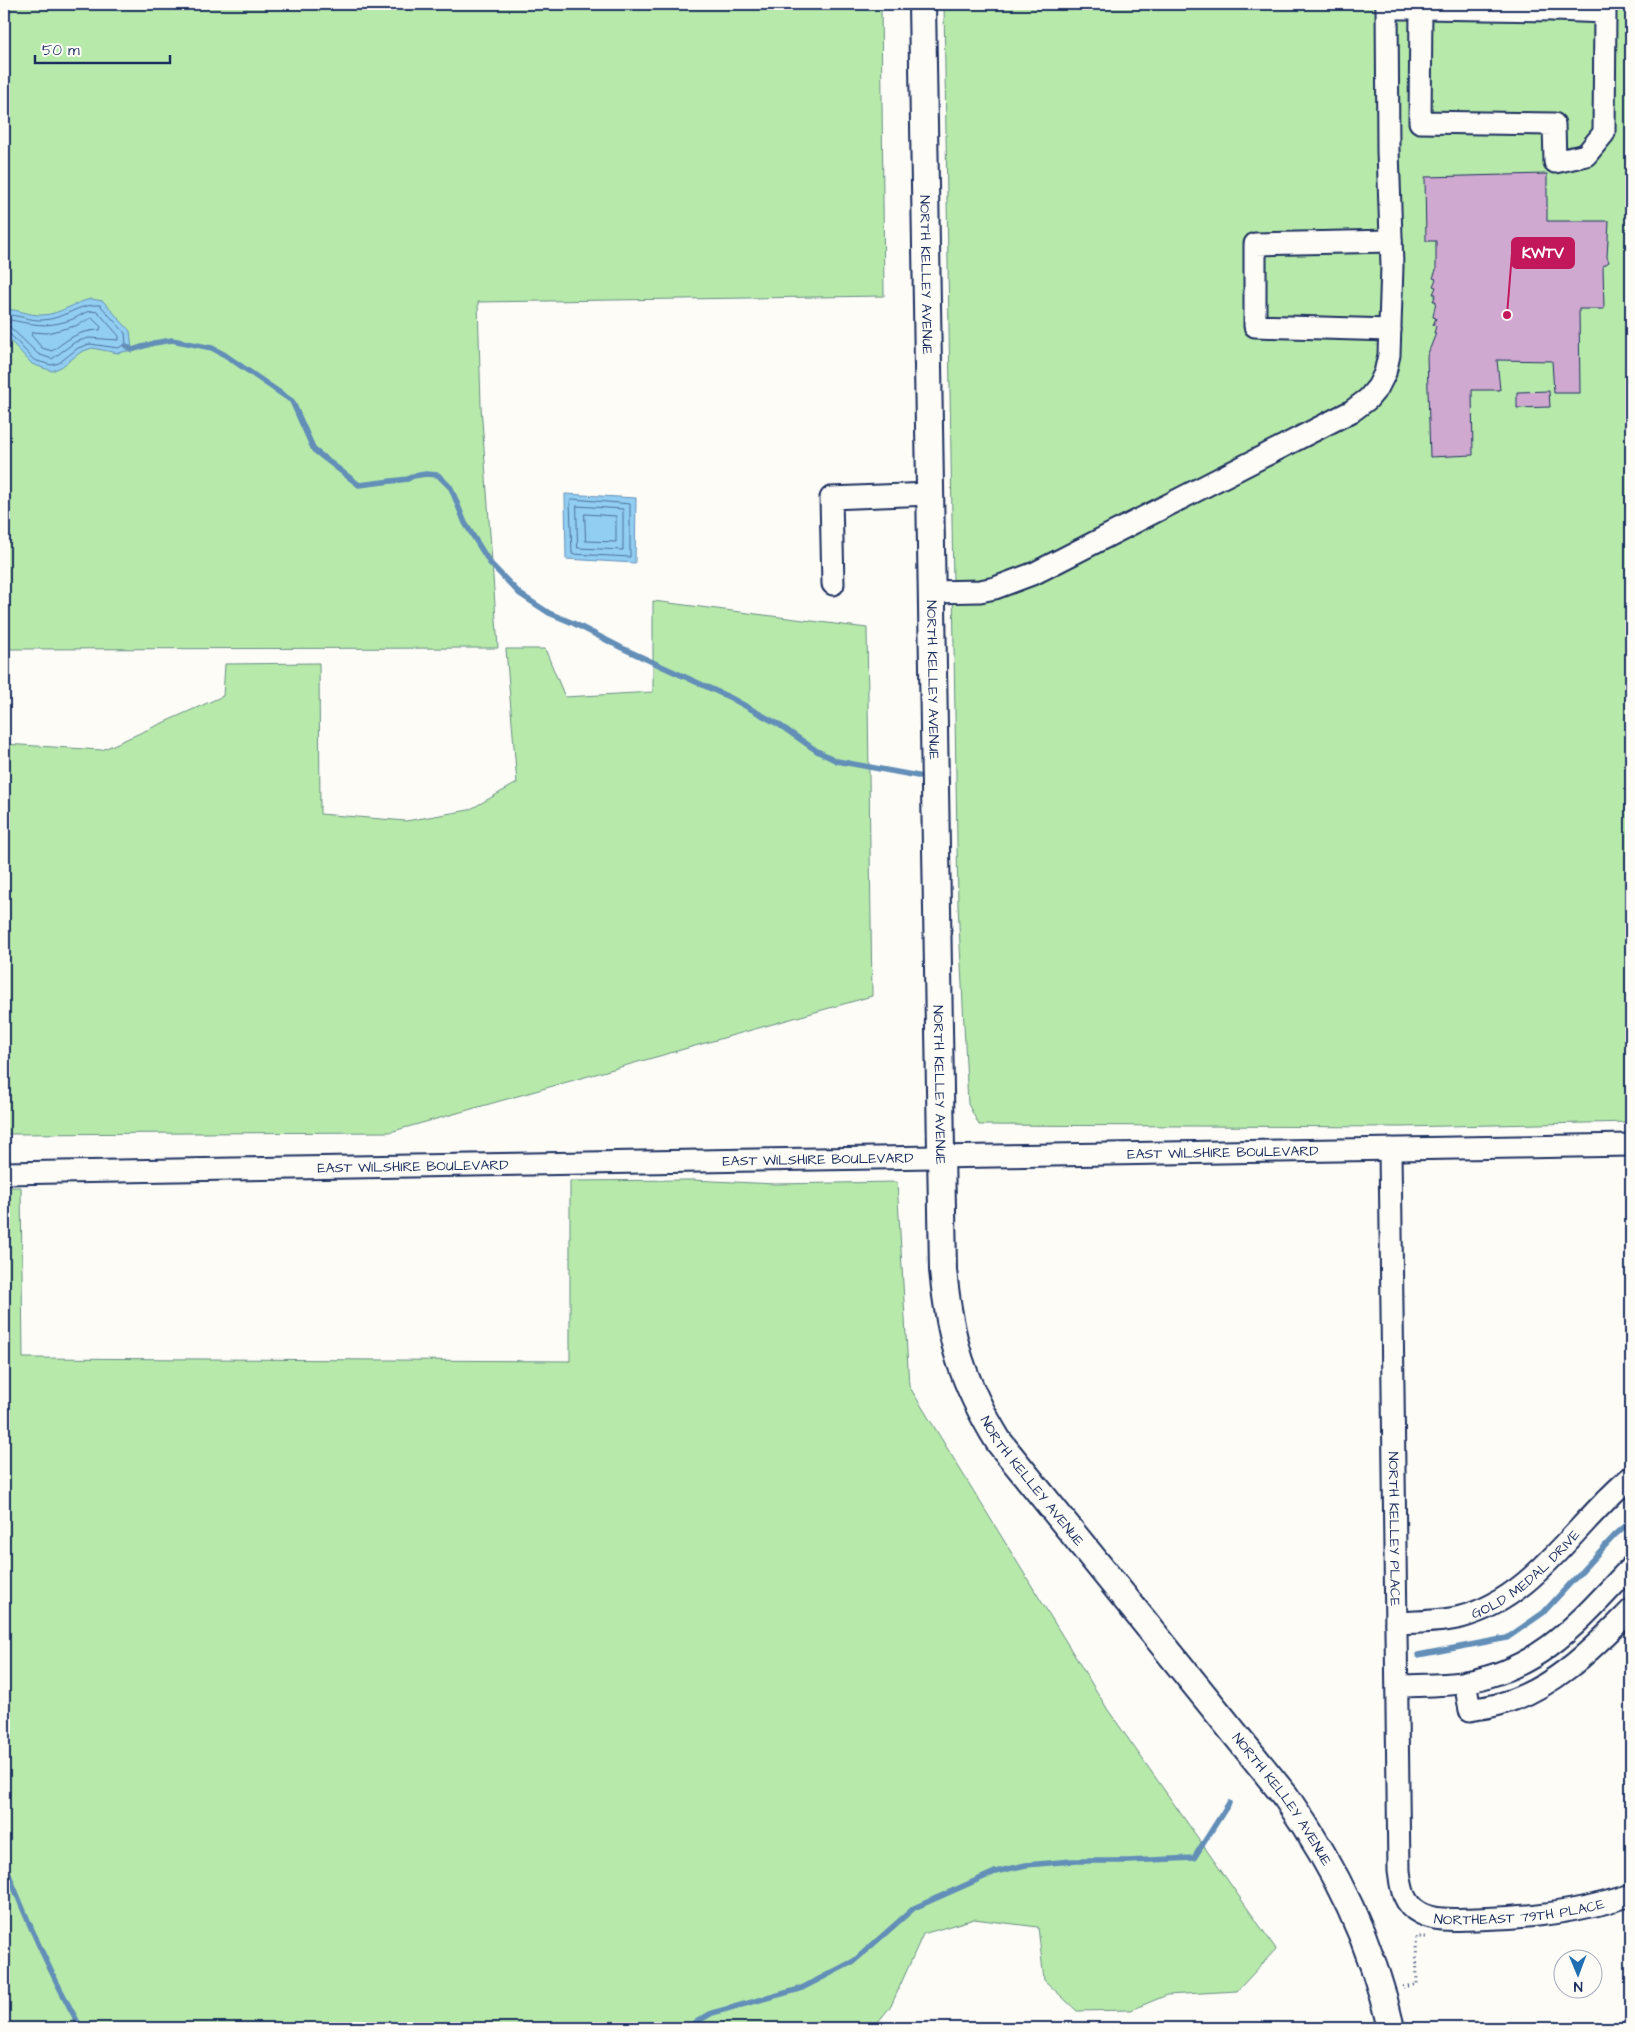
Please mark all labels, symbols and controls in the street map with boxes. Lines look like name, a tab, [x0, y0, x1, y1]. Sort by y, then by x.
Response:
scale bar	[35, 32, 170, 64]
text: 50 m	[42, 40, 80, 61]
street label: NORTH KELLEY AVENUE	[914, 195, 937, 356]
callout: KWTV	[1512, 238, 1574, 268]
text: KWTV	[1522, 243, 1565, 264]
street label: NORTH KELLEY AVENUE	[921, 600, 944, 761]
street label: NORTH KELLEY AVENUE	[928, 1005, 950, 1166]
street label: EAST WILSHIRE BOULEVARD	[1127, 1141, 1319, 1165]
street label: EAST WILSHIRE BOULEVARD	[722, 1148, 914, 1172]
street label: EAST WILSHIRE BOULEVARD	[317, 1155, 509, 1179]
street label: NORTH KELLEY AVENUE	[975, 1413, 1089, 1551]
street label: NORTH KELLEY PLACE	[1383, 1452, 1405, 1607]
street label: GOLD MEDAL DRIVE	[1468, 1525, 1585, 1624]
street label: NORTH KELLEY AVENUE	[1227, 1729, 1336, 1870]
street label: NORTHEAST 79TH PLACE	[1433, 1894, 1608, 1931]
north arrow	[1552, 1950, 1602, 2000]
text: N	[1573, 1976, 1583, 1996]

